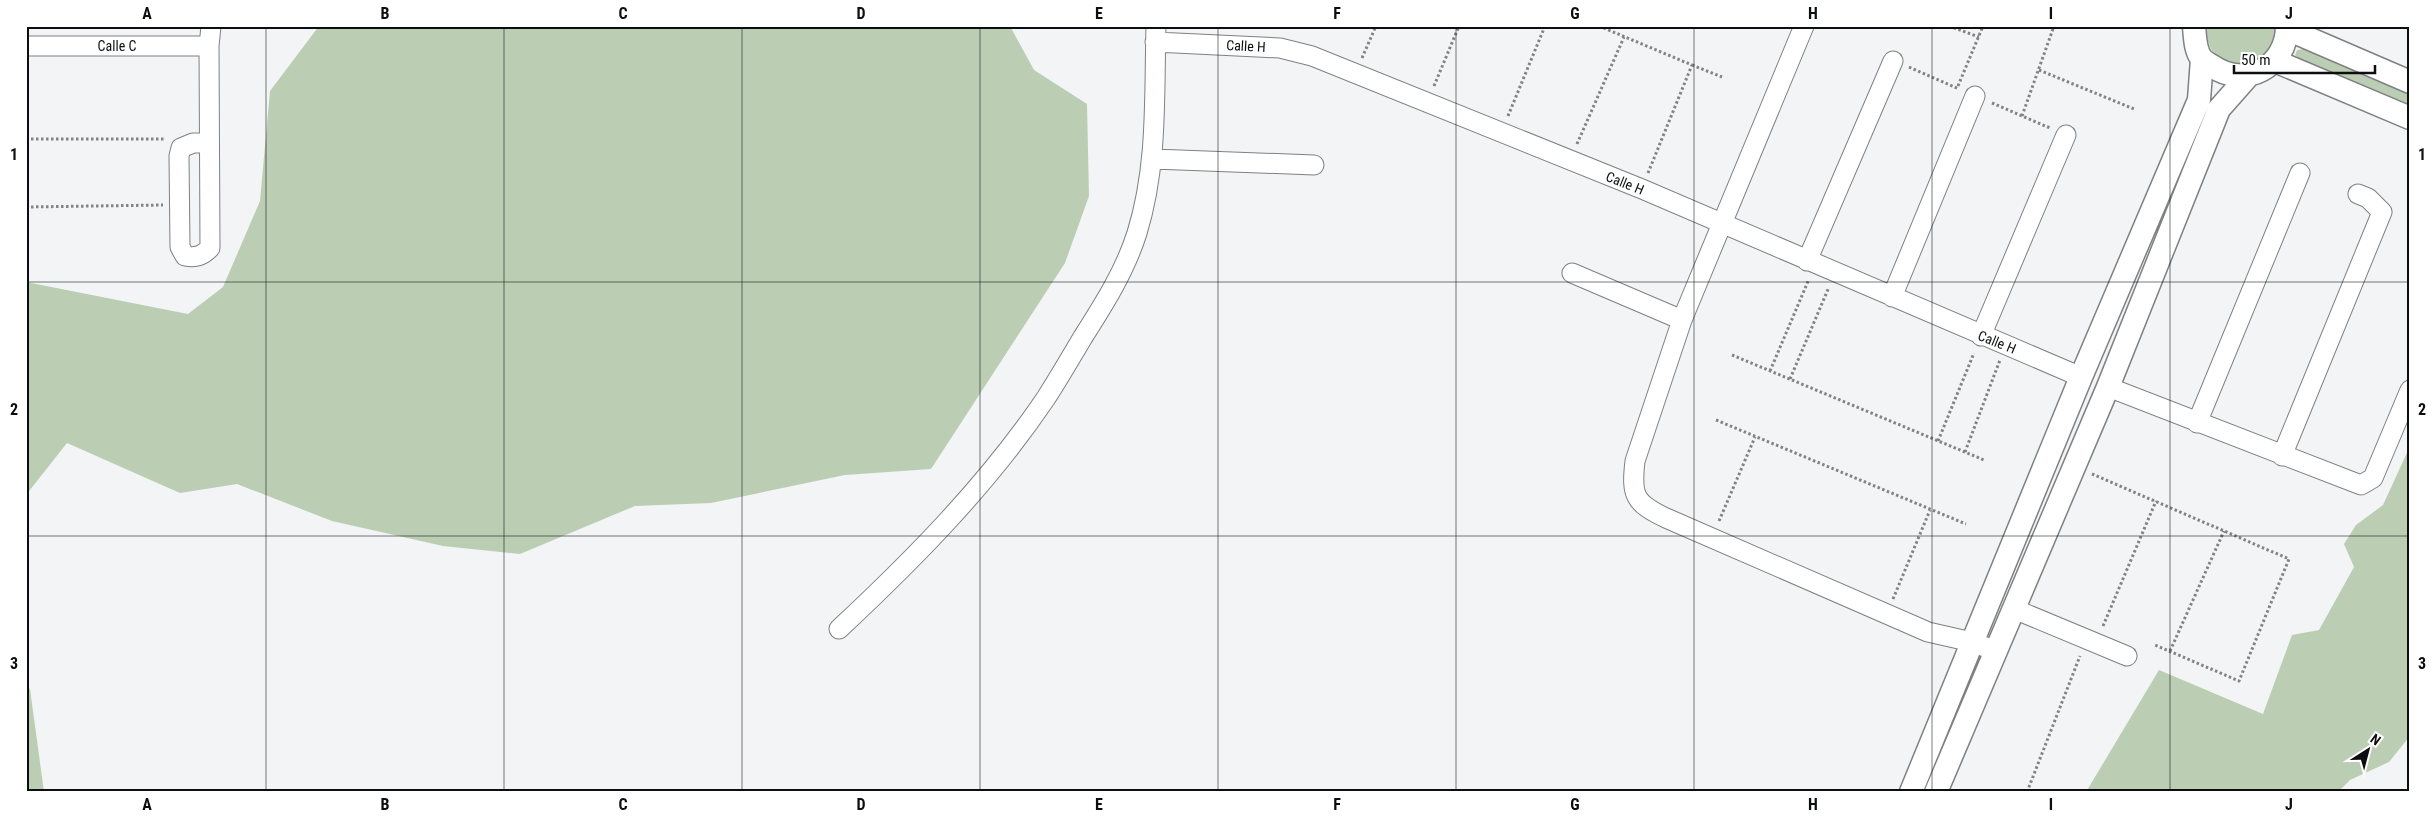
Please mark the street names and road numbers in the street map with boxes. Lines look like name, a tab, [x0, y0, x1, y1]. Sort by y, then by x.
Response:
street label: Calle H	[1226, 37, 1266, 55]
street label: Calle C	[98, 38, 136, 54]
street label: Calle H	[1604, 168, 1646, 198]
street label: Calle H	[1976, 327, 2018, 357]

